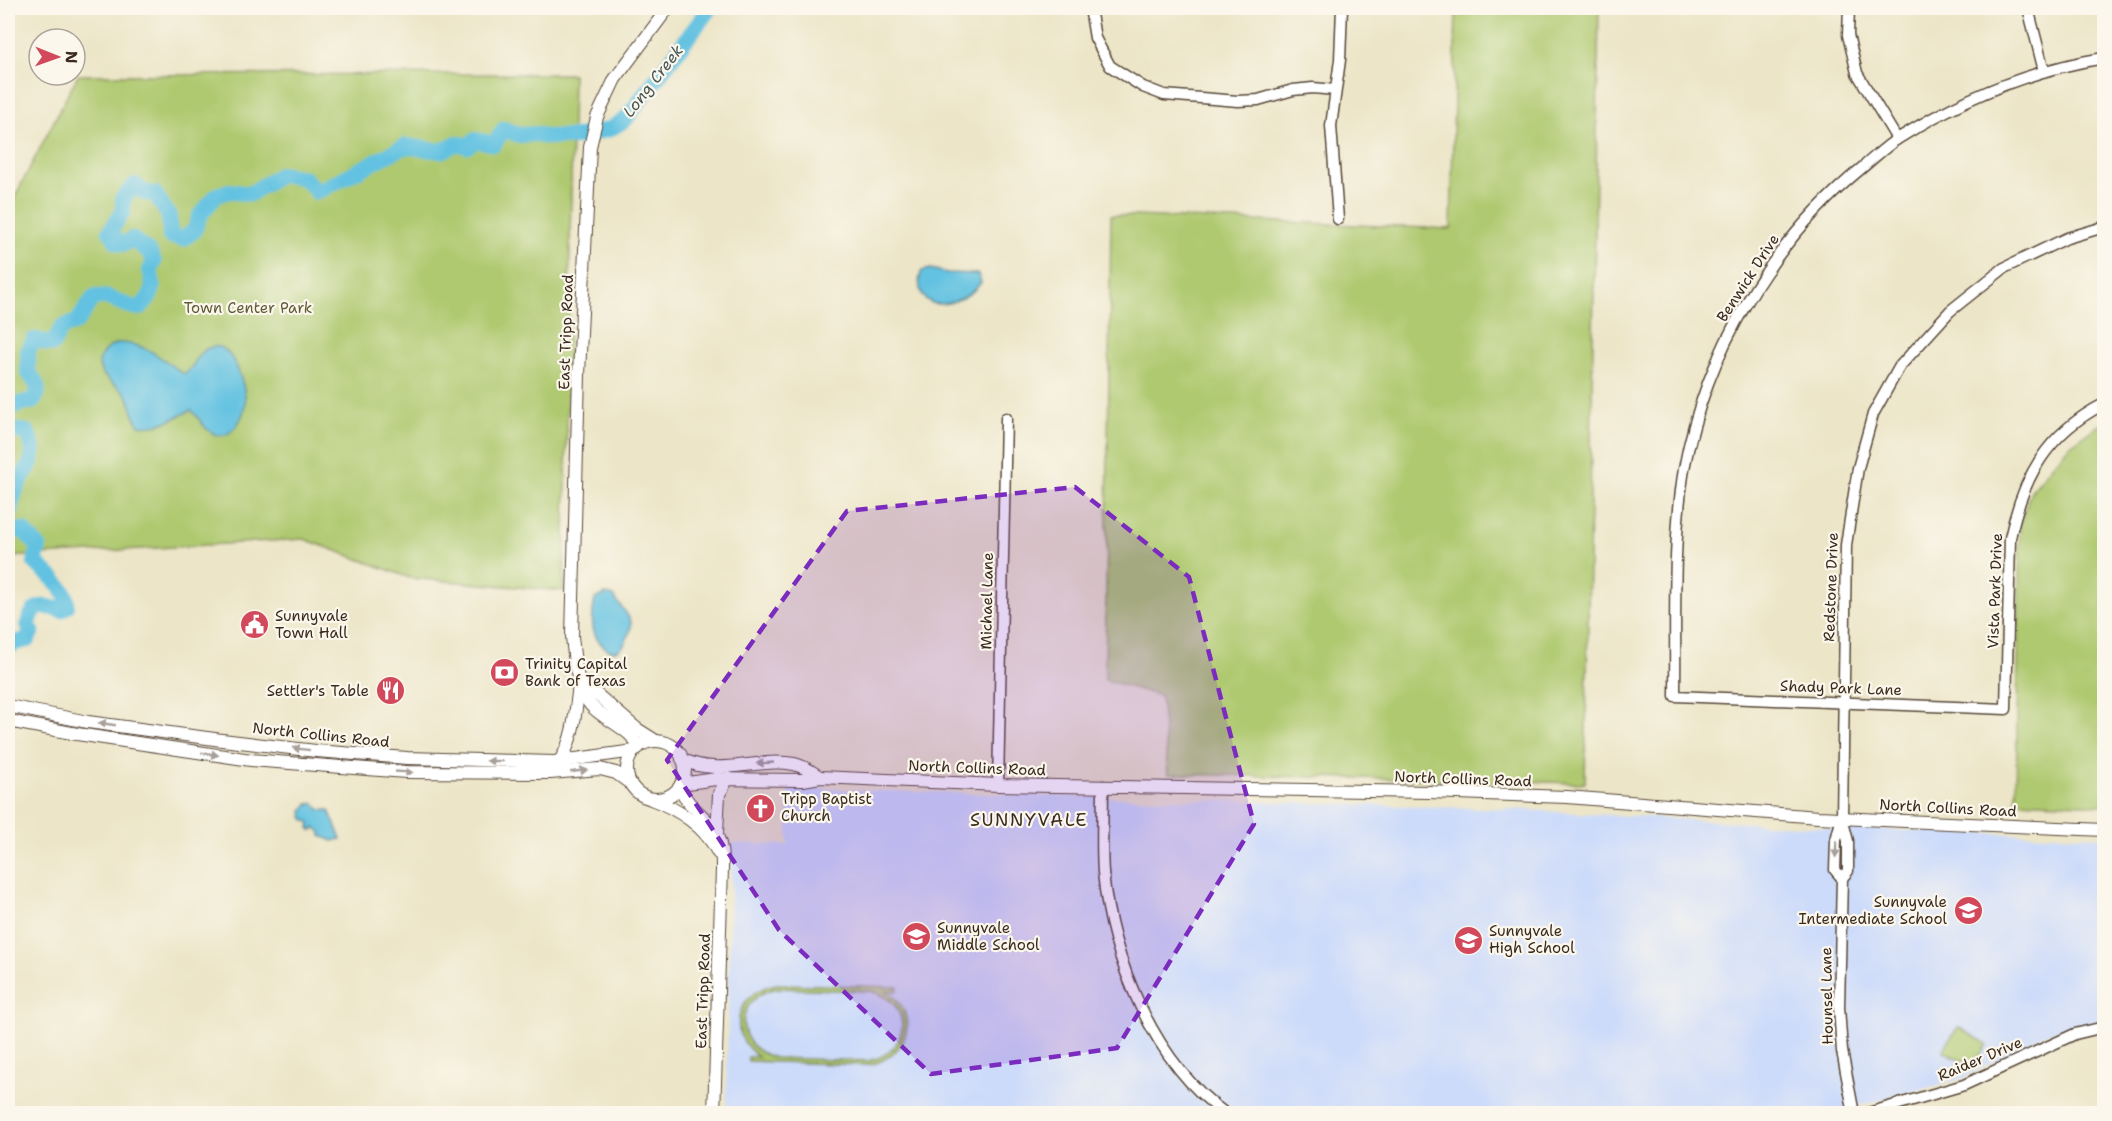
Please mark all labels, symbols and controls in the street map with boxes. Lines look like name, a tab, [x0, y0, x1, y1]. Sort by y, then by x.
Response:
north arrow	[27, 27, 87, 87]
water label: Long Creek	[618, 40, 688, 122]
text: N	[61, 51, 82, 64]
street label: Benwick Drive	[1712, 230, 1784, 326]
street label: East Tripp Road	[554, 273, 578, 390]
park label: Town Center Park	[184, 298, 312, 318]
street label: Redstone Drive	[1819, 532, 1843, 642]
street label: Vista Park Drive	[1983, 533, 2007, 649]
street label: Michael Lane	[976, 552, 998, 650]
place label: Sunnyvale Town Hall	[275, 606, 348, 643]
public building icon: Sunnyvale Town Hall	[238, 609, 270, 641]
place label: Trinity Capital Bank of Texas	[525, 654, 628, 691]
bank icon: Trinity Capital Bank of Texas	[488, 657, 520, 689]
restaurant icon: Settler's Table	[374, 675, 406, 707]
street label: Shady Park Lane	[1780, 676, 1902, 700]
place label: Settler's Table	[267, 681, 369, 701]
street label: North Collins Road	[251, 718, 391, 752]
one-way arrow	[98, 720, 117, 729]
one-way arrow	[291, 745, 310, 754]
one-way arrow	[201, 749, 220, 758]
street label: North Collins Road	[908, 756, 1047, 780]
one-way arrow	[486, 757, 505, 766]
one-way arrow	[755, 759, 774, 768]
one-way arrow	[570, 766, 589, 776]
one-way arrow	[395, 767, 414, 776]
street label: North Collins Road	[1394, 767, 1533, 791]
place label: Tripp Baptist Church	[781, 789, 872, 826]
church icon: Tripp Baptist Church	[744, 792, 776, 824]
street label: North Collins Road	[1879, 794, 2018, 822]
district label: SUNNYVALE	[970, 808, 1088, 832]
one-way arrow	[1831, 839, 1840, 858]
place label: Sunnyvale Intermediate School	[1798, 892, 1947, 929]
school or university icon: Sunnyvale Intermediate School	[1952, 895, 1984, 927]
place label: Sunnyvale Middle School	[937, 918, 1040, 955]
school or university icon: Sunnyvale Middle School	[900, 921, 932, 953]
place label: Sunnyvale High School	[1489, 921, 1575, 958]
school or university icon: Sunnyvale High School	[1452, 924, 1484, 956]
street label: East Tripp Road	[691, 932, 715, 1049]
street label: Hounsel Lane	[1816, 947, 1838, 1045]
street label: Raider Drive	[1935, 1032, 2025, 1086]

